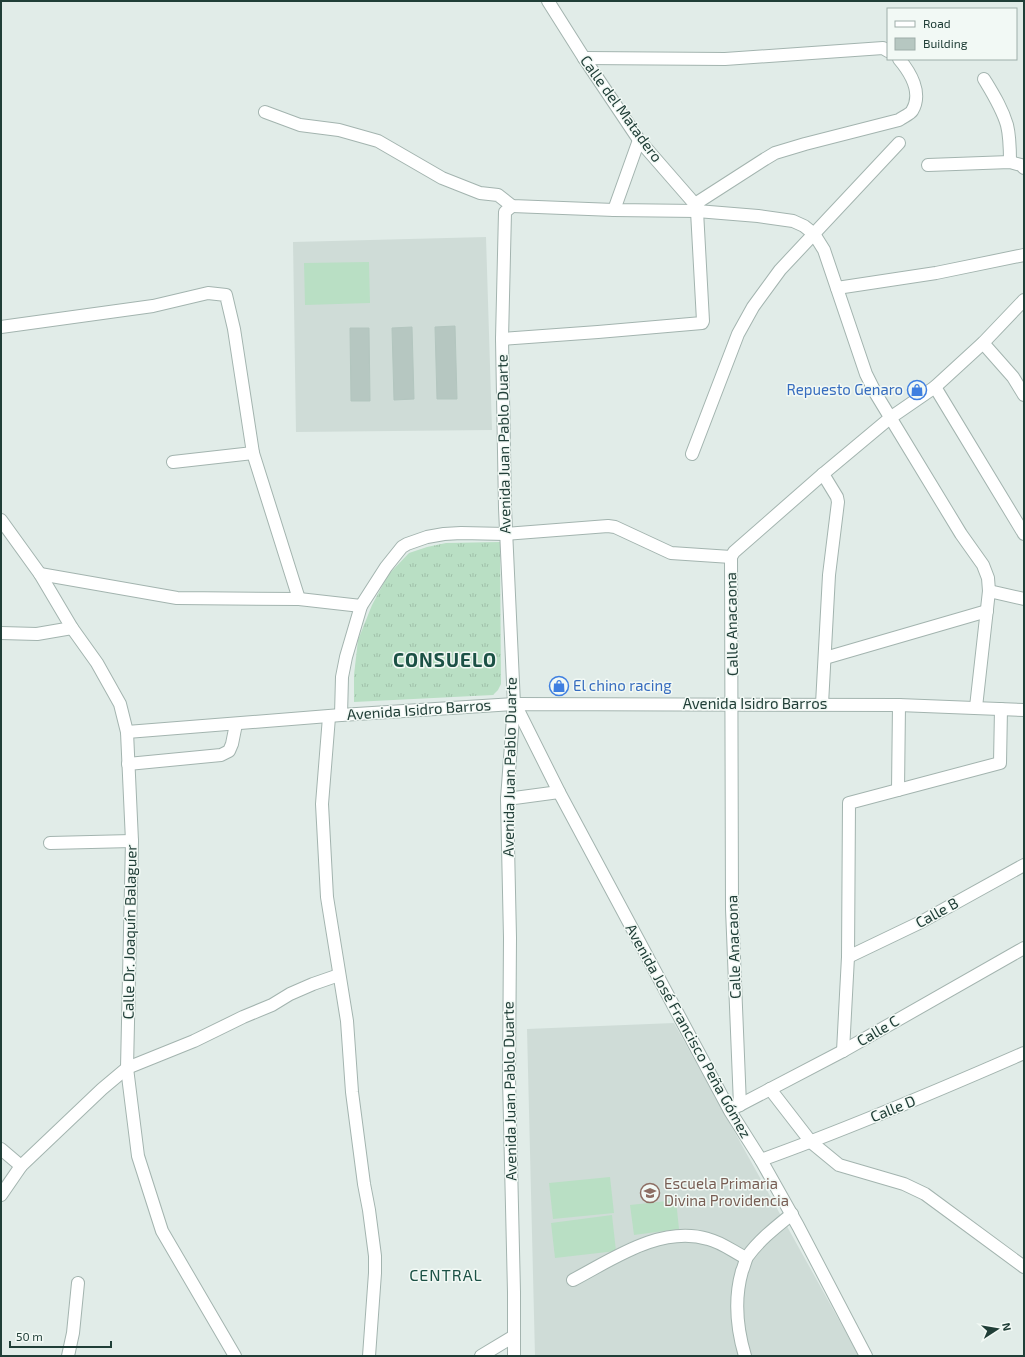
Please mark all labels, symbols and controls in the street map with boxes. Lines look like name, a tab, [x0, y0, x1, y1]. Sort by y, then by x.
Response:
legend	[887, 8, 1017, 60]
text: Road	[923, 16, 951, 30]
text: Building	[923, 36, 968, 50]
street label: Calle del Matadero	[577, 52, 667, 165]
street label: Avenida Juan Pablo Duarte	[492, 354, 514, 534]
shop icon: Repuesto Genaro	[906, 379, 928, 401]
place label: Repuesto Genaro	[786, 380, 903, 398]
street label: Calle Anacaona	[721, 572, 741, 676]
district label: CONSUELO	[393, 648, 497, 671]
shop icon: El chino racing	[548, 675, 570, 697]
place label: El chino racing	[573, 676, 672, 694]
street label: Avenida Juan Pablo Duarte	[498, 677, 520, 857]
street label: Avenida Isidro Barros	[683, 694, 827, 712]
street label: Avenida Isidro Barros	[346, 695, 492, 723]
street label: Calle Dr. Joaquín Balaguer	[118, 844, 140, 1019]
street label: Calle B	[912, 893, 961, 931]
street label: Calle Anacaona	[722, 895, 744, 999]
street label: Avenida José Francisco Peña Gómez	[622, 920, 755, 1141]
street label: Avenida Juan Pablo Duarte	[498, 1001, 520, 1181]
street label: Calle C	[853, 1011, 902, 1049]
street label: Calle D	[867, 1091, 918, 1125]
place label: Escuela Primaria Divina Providencia	[664, 1174, 789, 1209]
school or university icon: Escuela Primaria Divina Providencia	[639, 1182, 661, 1204]
district label: CENTRAL	[409, 1265, 483, 1284]
north arrow	[977, 1309, 1017, 1349]
text: N	[1000, 1322, 1014, 1332]
scale bar	[10, 1323, 111, 1349]
text: 50 m	[16, 1329, 43, 1343]

